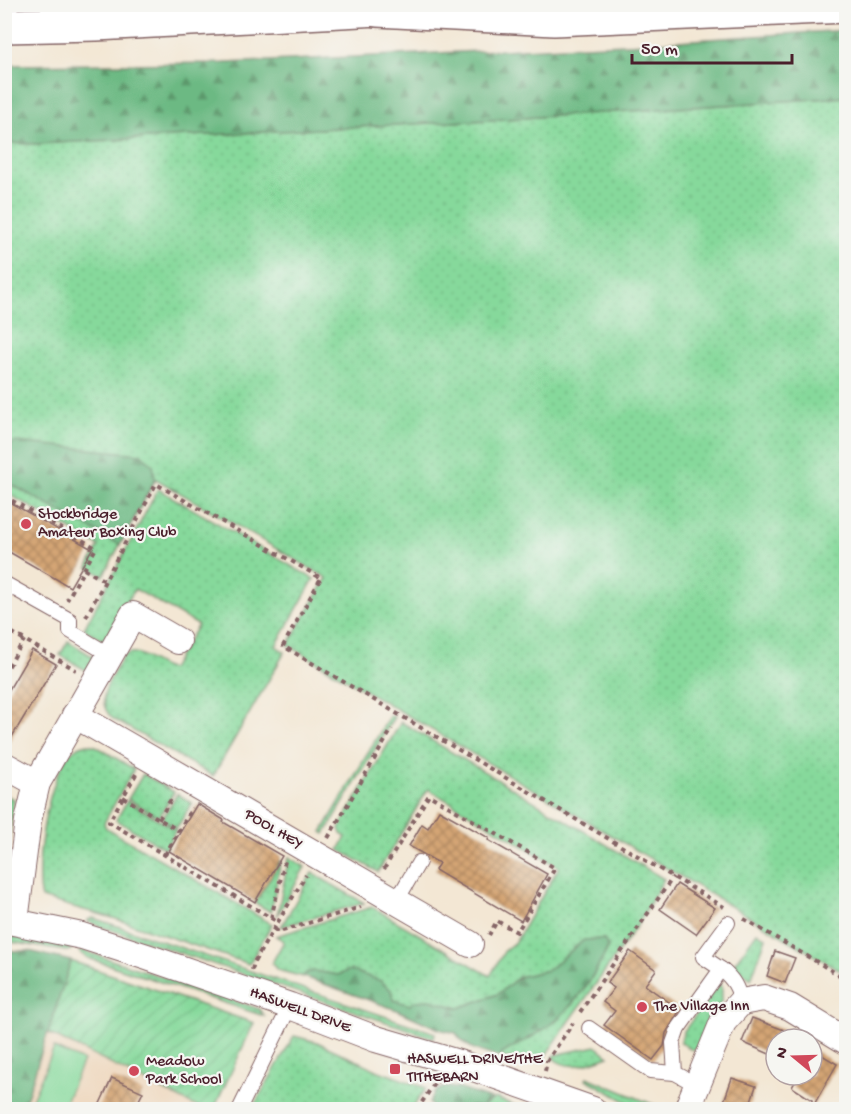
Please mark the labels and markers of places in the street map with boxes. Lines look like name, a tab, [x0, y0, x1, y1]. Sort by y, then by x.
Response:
place label: Stockbridge Amateur Boxing Club	[38, 506, 177, 543]
marker: Stockbridge Amateur Boxing Club	[19, 517, 33, 531]
place label: The Village Inn	[653, 998, 750, 1017]
marker: The Village Inn	[635, 1000, 649, 1014]
place label: HASWELL DRIVE/THE TITHEBARN	[406, 1051, 544, 1088]
place label: Meadow Park School	[145, 1053, 222, 1090]
marker: HASWELL DRIVE/THE TITHEBARN	[388, 1062, 402, 1076]
marker: Meadow Park School	[127, 1064, 141, 1078]

